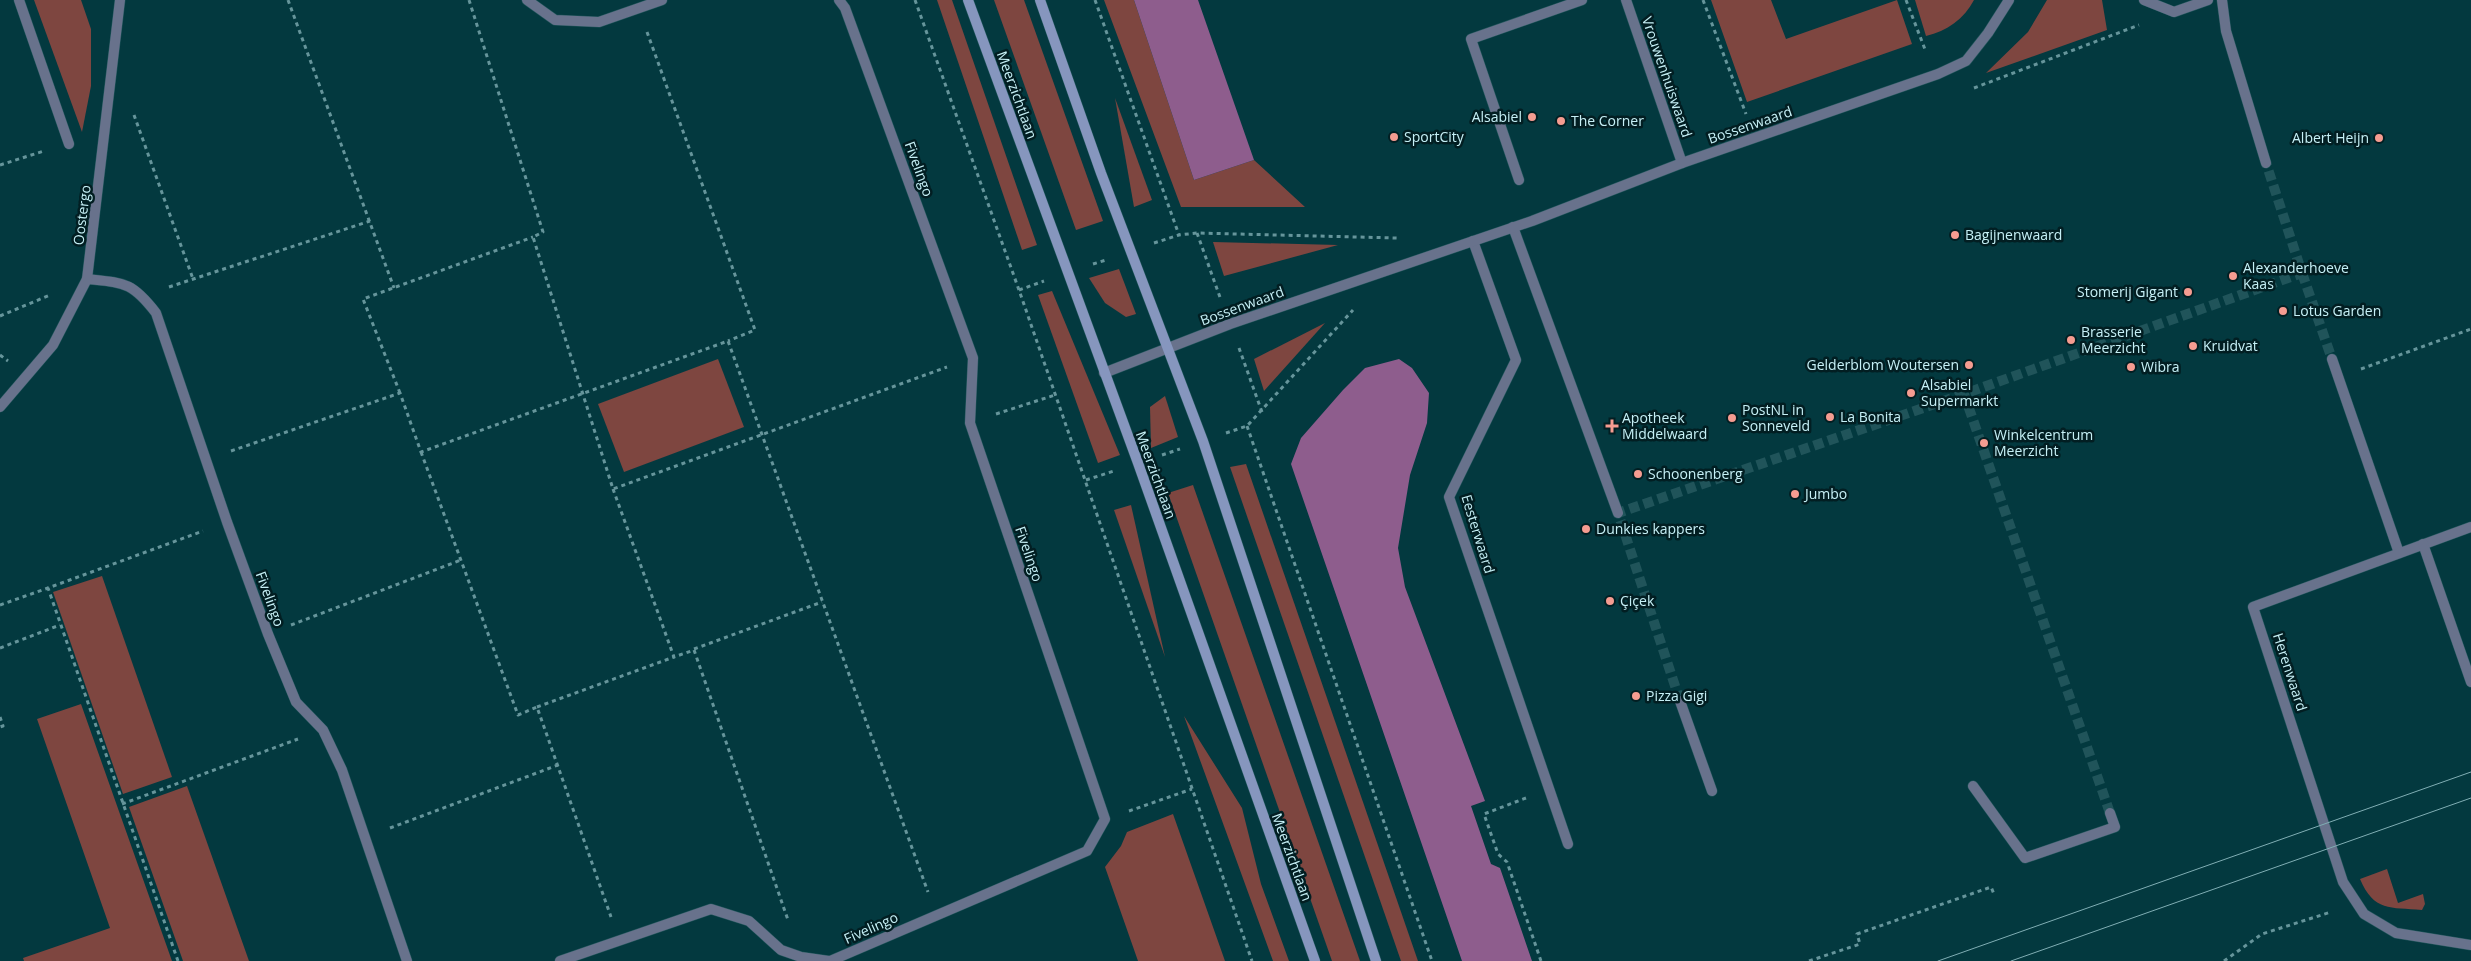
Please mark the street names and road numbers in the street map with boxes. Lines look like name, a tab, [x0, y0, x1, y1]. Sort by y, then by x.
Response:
street label: Vrouwenhuiswaard	[1638, 14, 1697, 140]
street label: Meerzichtlaan	[993, 48, 1042, 141]
street label: Bossenwaard	[1705, 101, 1795, 148]
street label: Fivelingo	[901, 139, 938, 199]
street label: Oostergo	[68, 184, 95, 246]
street label: Bossenwaard	[1197, 282, 1286, 329]
street label: Meerzichtlaan	[1132, 428, 1181, 521]
street label: Eesterwaard	[1457, 492, 1499, 576]
street label: Fivelingo	[1011, 524, 1048, 584]
street label: Fivelingo	[252, 569, 289, 629]
street label: Herenwaard	[2269, 630, 2312, 713]
street label: Meerzichtlaan	[1268, 810, 1317, 903]
street label: Fivelingo	[841, 907, 901, 948]

